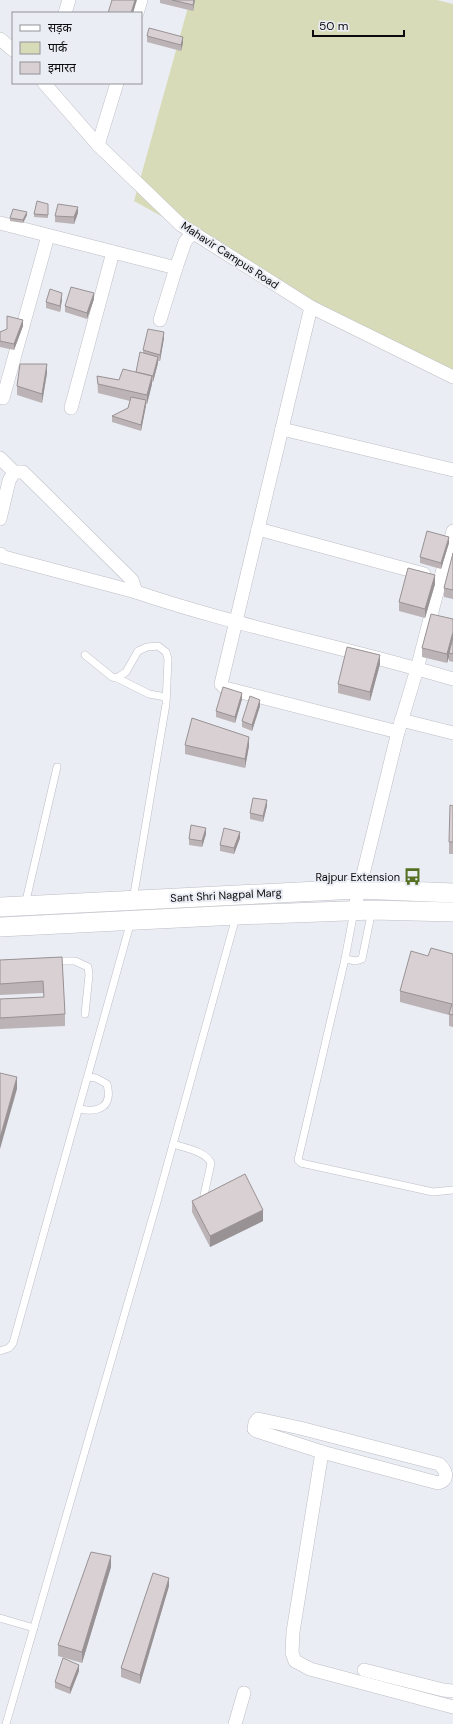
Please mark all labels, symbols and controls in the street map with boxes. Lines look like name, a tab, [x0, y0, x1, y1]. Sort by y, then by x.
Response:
legend	[12, 12, 142, 84]
scale bar	[313, 12, 404, 38]
text: 50 m	[319, 18, 348, 34]
text: सड़क	[48, 20, 73, 36]
text: पार्क	[48, 40, 68, 56]
text: इमारत	[48, 60, 77, 76]
street label: Mahavir Campus Road	[179, 218, 282, 292]
bus stop icon: Rajpur Extension	[403, 867, 423, 887]
place label: Rajpur Extension	[315, 870, 400, 884]
street label: Sant Shri Nagpal Marg	[170, 885, 282, 905]

